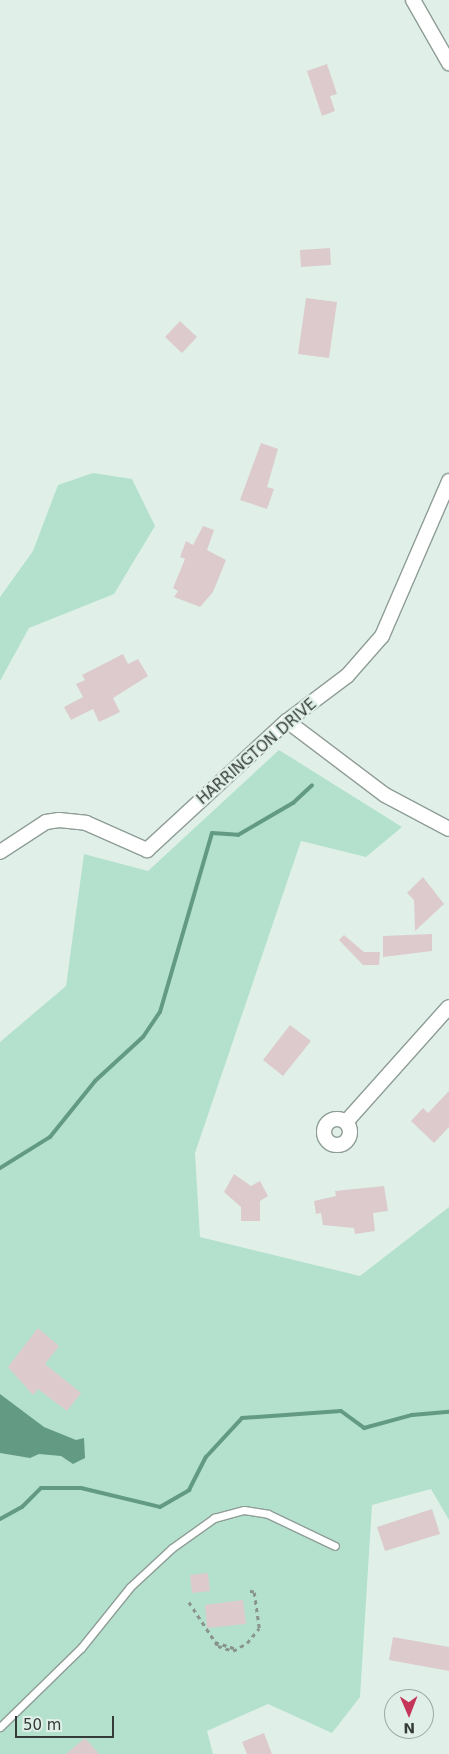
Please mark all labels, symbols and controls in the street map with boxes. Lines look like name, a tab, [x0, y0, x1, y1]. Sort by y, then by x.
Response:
street label: HARRINGTON DRIVE	[194, 695, 320, 809]
north arrow	[384, 1689, 434, 1739]
scale bar	[18, 1706, 116, 1738]
text: 50 m	[23, 1716, 61, 1734]
text: N	[403, 1720, 415, 1736]

